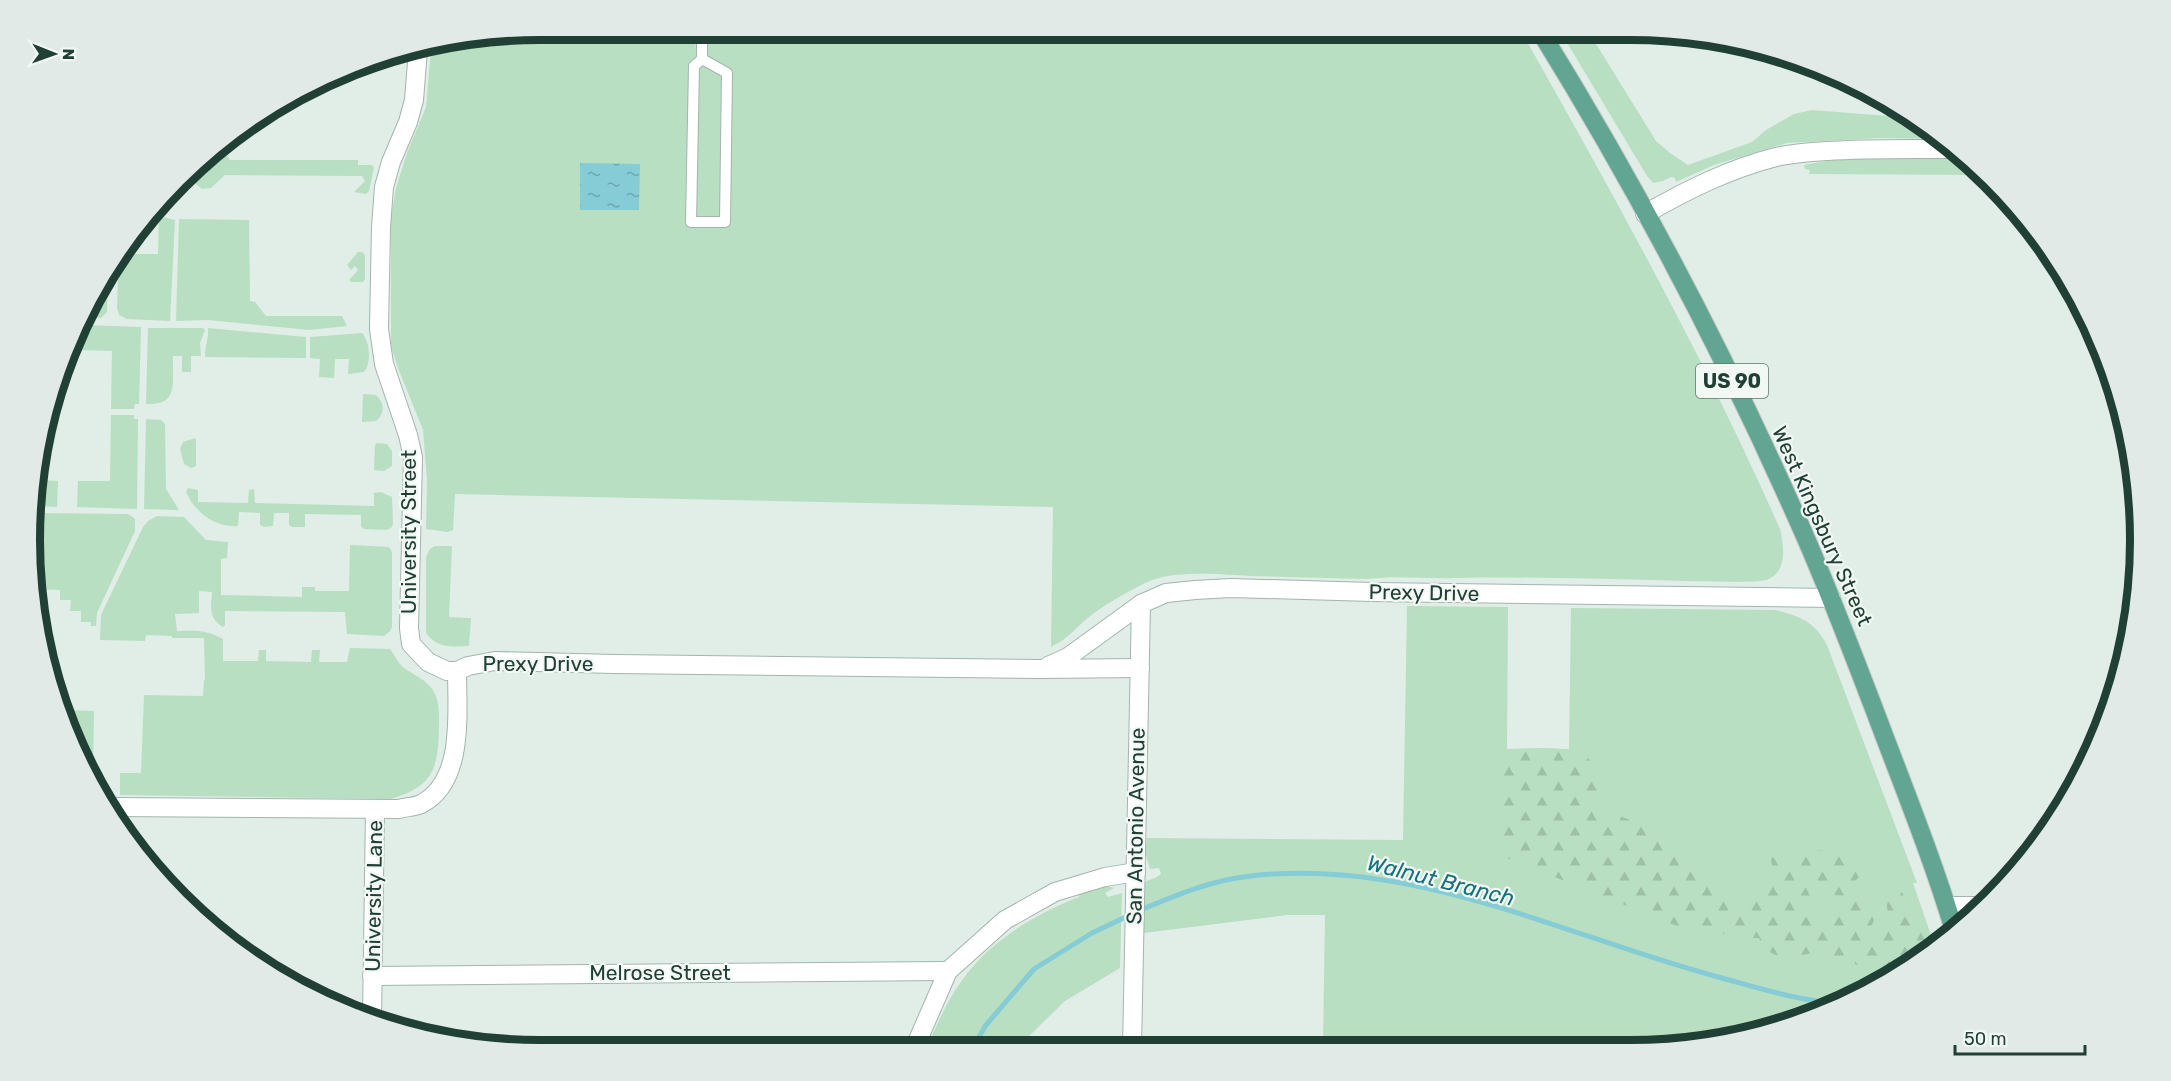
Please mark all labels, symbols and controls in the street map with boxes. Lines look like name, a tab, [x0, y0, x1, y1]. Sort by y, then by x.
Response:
north arrow	[24, 24, 84, 84]
text: N	[59, 48, 78, 60]
road number: US 90	[1696, 364, 1768, 398]
street label: West Kingsbury Street	[1767, 422, 1878, 629]
street label: University Street	[396, 450, 421, 614]
street label: Prexy Drive	[1368, 579, 1480, 606]
street label: Prexy Drive	[483, 651, 593, 676]
street label: San Antonio Avenue	[1121, 727, 1150, 925]
street label: University Lane	[360, 820, 387, 972]
water label: Walnut Branch	[1364, 849, 1517, 912]
street label: Melrose Street	[589, 960, 731, 985]
scale bar	[1955, 1018, 2086, 1056]
text: 50 m	[1964, 1028, 2007, 1050]

